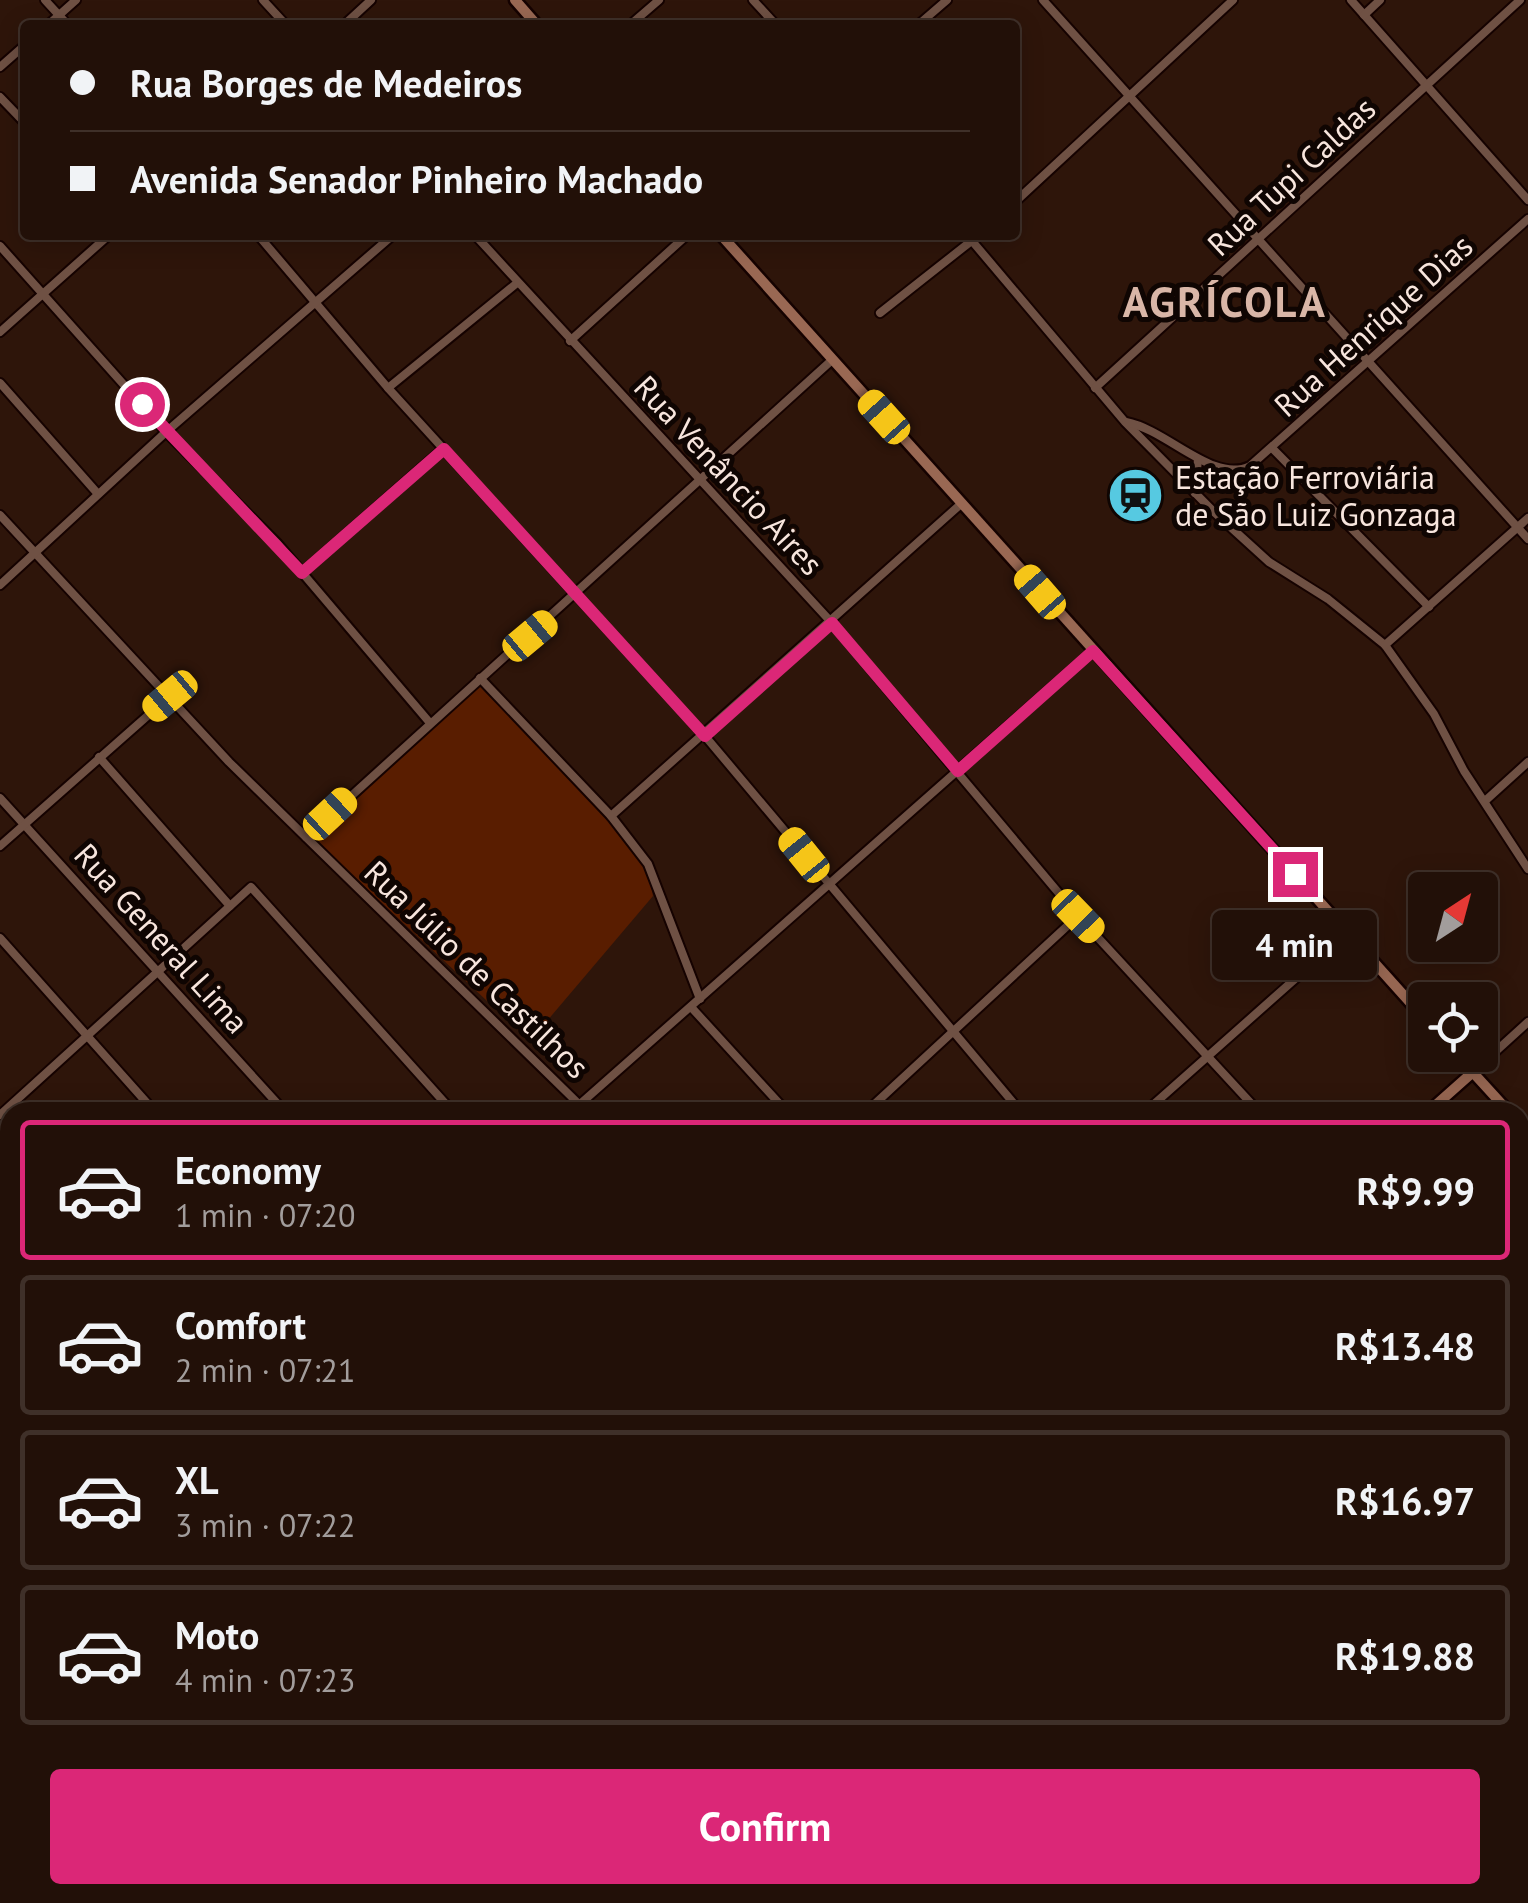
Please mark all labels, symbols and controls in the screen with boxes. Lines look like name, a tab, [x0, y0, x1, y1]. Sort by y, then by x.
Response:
text: Rua Borges de Medeiros	[130, 58, 522, 107]
street label: Rua Tupi Caldas	[1198, 87, 1384, 265]
text: Avenida Senador Pinheiro Machado	[130, 154, 703, 203]
street label: Rua Henrique Dias	[1265, 225, 1481, 425]
district label: AGRÍCOLA	[1123, 274, 1327, 329]
street label: Rua Venâncio Aires	[626, 366, 832, 584]
route start	[120, 382, 165, 427]
car	[853, 385, 915, 449]
place label: Estação Ferroviária de São Luiz Gonzaga	[1175, 456, 1457, 535]
station icon: Estação Ferroviária de São Luiz Gonzaga	[1106, 465, 1166, 525]
car	[1009, 560, 1071, 624]
car	[497, 605, 563, 667]
car	[137, 665, 203, 727]
car	[298, 783, 362, 845]
car	[773, 822, 835, 888]
street label: Rua General Lima	[66, 834, 258, 1042]
street label: Rua Júlio de Castilhos	[356, 851, 598, 1087]
route end	[1273, 852, 1318, 897]
north arrow	[1408, 872, 1498, 962]
map controls	[1408, 872, 1498, 1072]
car	[1046, 884, 1110, 948]
callout: 4 min	[1212, 909, 1378, 979]
text: 4 min	[1255, 924, 1334, 966]
button: locate	[1408, 982, 1498, 1072]
icon: car	[55, 1145, 145, 1235]
text: Economy	[175, 1145, 321, 1194]
text: R$9.99	[1357, 1166, 1475, 1215]
text: 1 min · 07:20	[175, 1194, 355, 1236]
icon: car	[55, 1300, 145, 1390]
text: Comfort	[175, 1300, 306, 1349]
text: R$13.48	[1335, 1321, 1475, 1370]
text: 2 min · 07:21	[175, 1349, 355, 1391]
icon: car	[55, 1455, 145, 1545]
text: XL	[175, 1455, 219, 1504]
text: R$16.97	[1335, 1476, 1475, 1525]
text: 3 min · 07:22	[175, 1504, 355, 1546]
icon: car	[55, 1610, 145, 1700]
text: Moto	[175, 1610, 259, 1659]
text: R$19.88	[1335, 1631, 1475, 1680]
text: 4 min · 07:23	[175, 1659, 355, 1701]
button: Confirm	[50, 1769, 1480, 1884]

